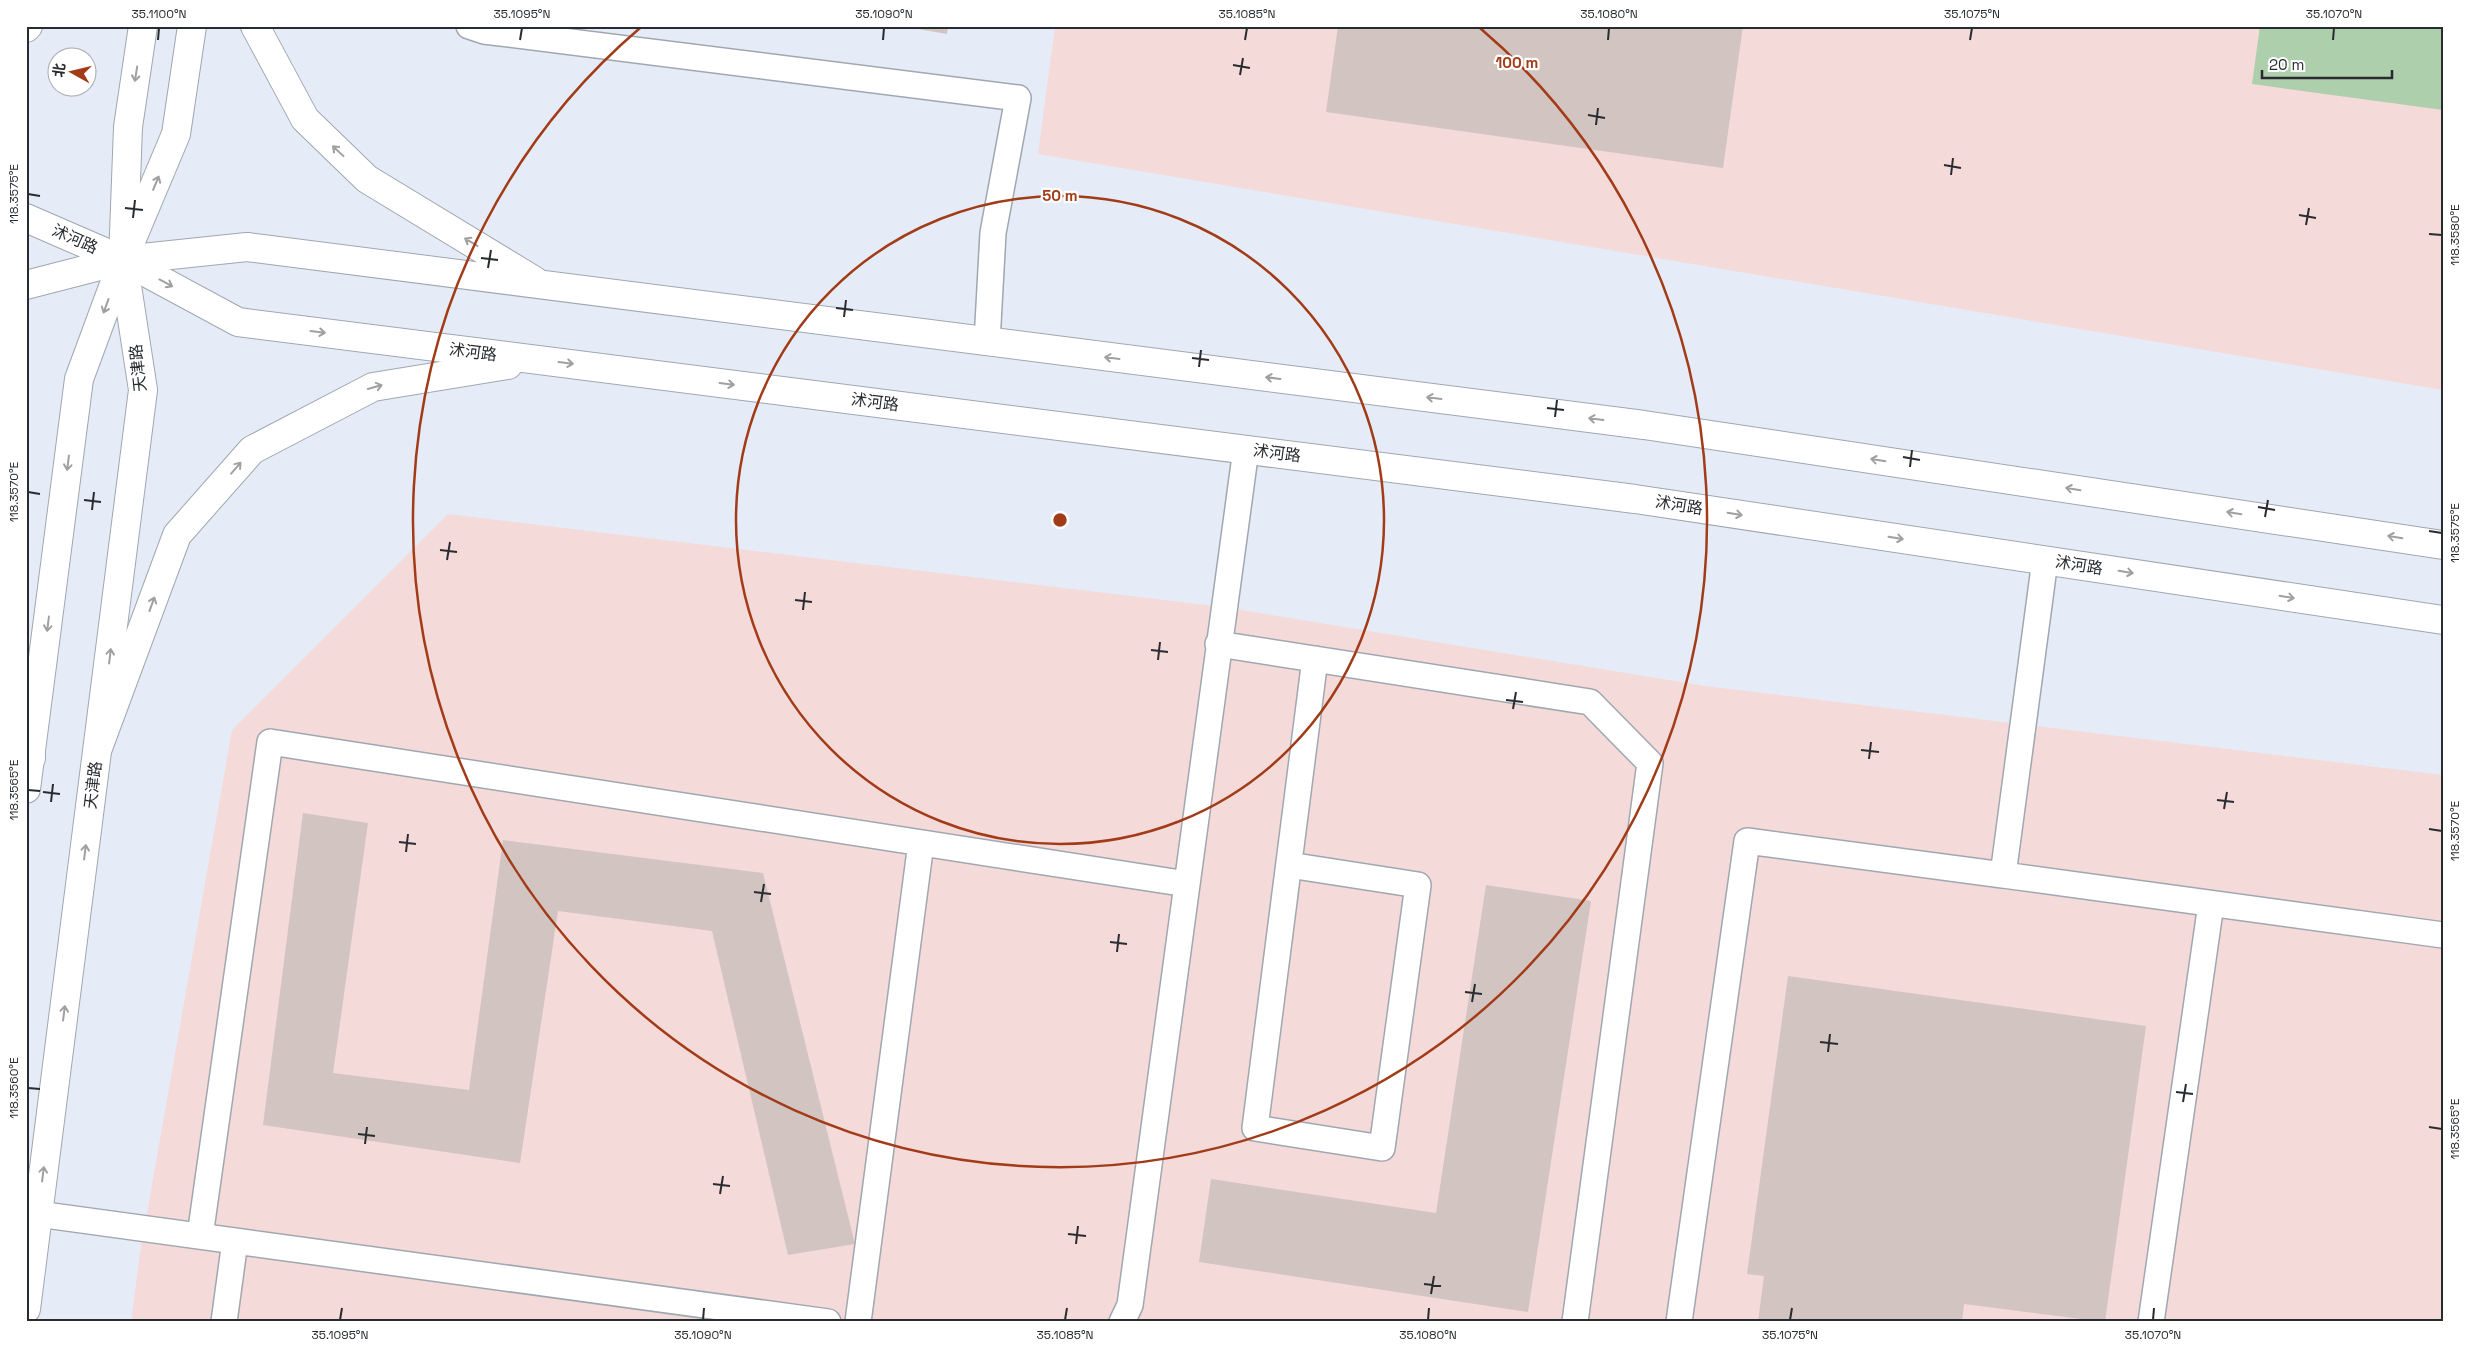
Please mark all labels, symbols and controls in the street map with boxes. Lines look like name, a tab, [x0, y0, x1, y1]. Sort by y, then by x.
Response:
text: 35.1100°N	[132, 6, 186, 22]
text: 35.1095°N	[494, 6, 550, 22]
text: 35.1090°N	[855, 6, 913, 22]
text: 35.1085°N	[1219, 6, 1275, 22]
text: 35.1080°N	[1580, 6, 1638, 22]
text: 35.1075°N	[1944, 6, 2000, 22]
text: 35.1070°N	[2306, 6, 2362, 22]
north arrow	[48, 48, 98, 98]
scale bar	[2262, 48, 2392, 80]
text: 100 m	[1496, 53, 1538, 72]
text: 20 m	[2269, 55, 2304, 74]
text: 北	[49, 62, 69, 78]
one-way arrow	[131, 66, 141, 82]
one-way arrow	[331, 145, 344, 157]
text: 118.3575°E	[6, 164, 22, 224]
one-way arrow	[151, 176, 161, 191]
text: 50 m	[1042, 186, 1078, 205]
text: 118.3580°E	[2447, 204, 2463, 266]
street label: 沭河路	[49, 220, 101, 258]
one-way arrow	[465, 236, 479, 246]
one-way arrow	[158, 279, 173, 289]
one-way arrow	[101, 298, 110, 313]
one-way arrow	[310, 327, 326, 337]
street label: 沭河路	[448, 339, 498, 365]
street label: 天津路	[125, 343, 151, 393]
one-way arrow	[1104, 353, 1120, 363]
one-way arrow	[558, 358, 574, 368]
one-way arrow	[1266, 373, 1282, 383]
one-way arrow	[719, 379, 735, 389]
one-way arrow	[367, 382, 383, 392]
street label: 沭河路	[850, 389, 900, 415]
one-way arrow	[1427, 393, 1443, 403]
one-way arrow	[1588, 414, 1604, 424]
street label: 沭河路	[1252, 440, 1302, 466]
one-way arrow	[63, 455, 73, 471]
one-way arrow	[1870, 455, 1886, 465]
text: 118.3570°E	[6, 461, 22, 522]
one-way arrow	[230, 461, 242, 474]
one-way arrow	[2065, 484, 2081, 494]
street label: 沭河路	[1654, 491, 1704, 519]
text: 118.3575°E	[2447, 503, 2463, 563]
one-way arrow	[2226, 508, 2242, 518]
one-way arrow	[1727, 509, 1743, 519]
centre of rings	[1051, 511, 1069, 529]
one-way arrow	[2387, 532, 2403, 542]
one-way arrow	[1888, 533, 1904, 543]
street label: 沭河路	[2054, 551, 2104, 579]
one-way arrow	[2118, 568, 2134, 578]
one-way arrow	[2278, 592, 2294, 602]
one-way arrow	[148, 596, 157, 612]
one-way arrow	[43, 616, 53, 632]
one-way arrow	[105, 648, 115, 664]
text: 118.3565°E	[6, 759, 22, 820]
street label: 天津路	[80, 760, 106, 810]
text: 118.3570°E	[2447, 800, 2463, 861]
one-way arrow	[80, 844, 90, 860]
one-way arrow	[59, 1005, 69, 1021]
text: 118.3560°E	[6, 1057, 22, 1119]
text: 118.3565°E	[2447, 1098, 2463, 1159]
one-way arrow	[39, 1166, 49, 1182]
text: 35.1095°N	[312, 1327, 368, 1343]
text: 35.1090°N	[674, 1327, 732, 1343]
text: 35.1085°N	[1037, 1327, 1093, 1343]
text: 35.1080°N	[1399, 1327, 1457, 1343]
text: 35.1075°N	[1762, 1327, 1818, 1343]
text: 35.1070°N	[2125, 1327, 2181, 1343]

